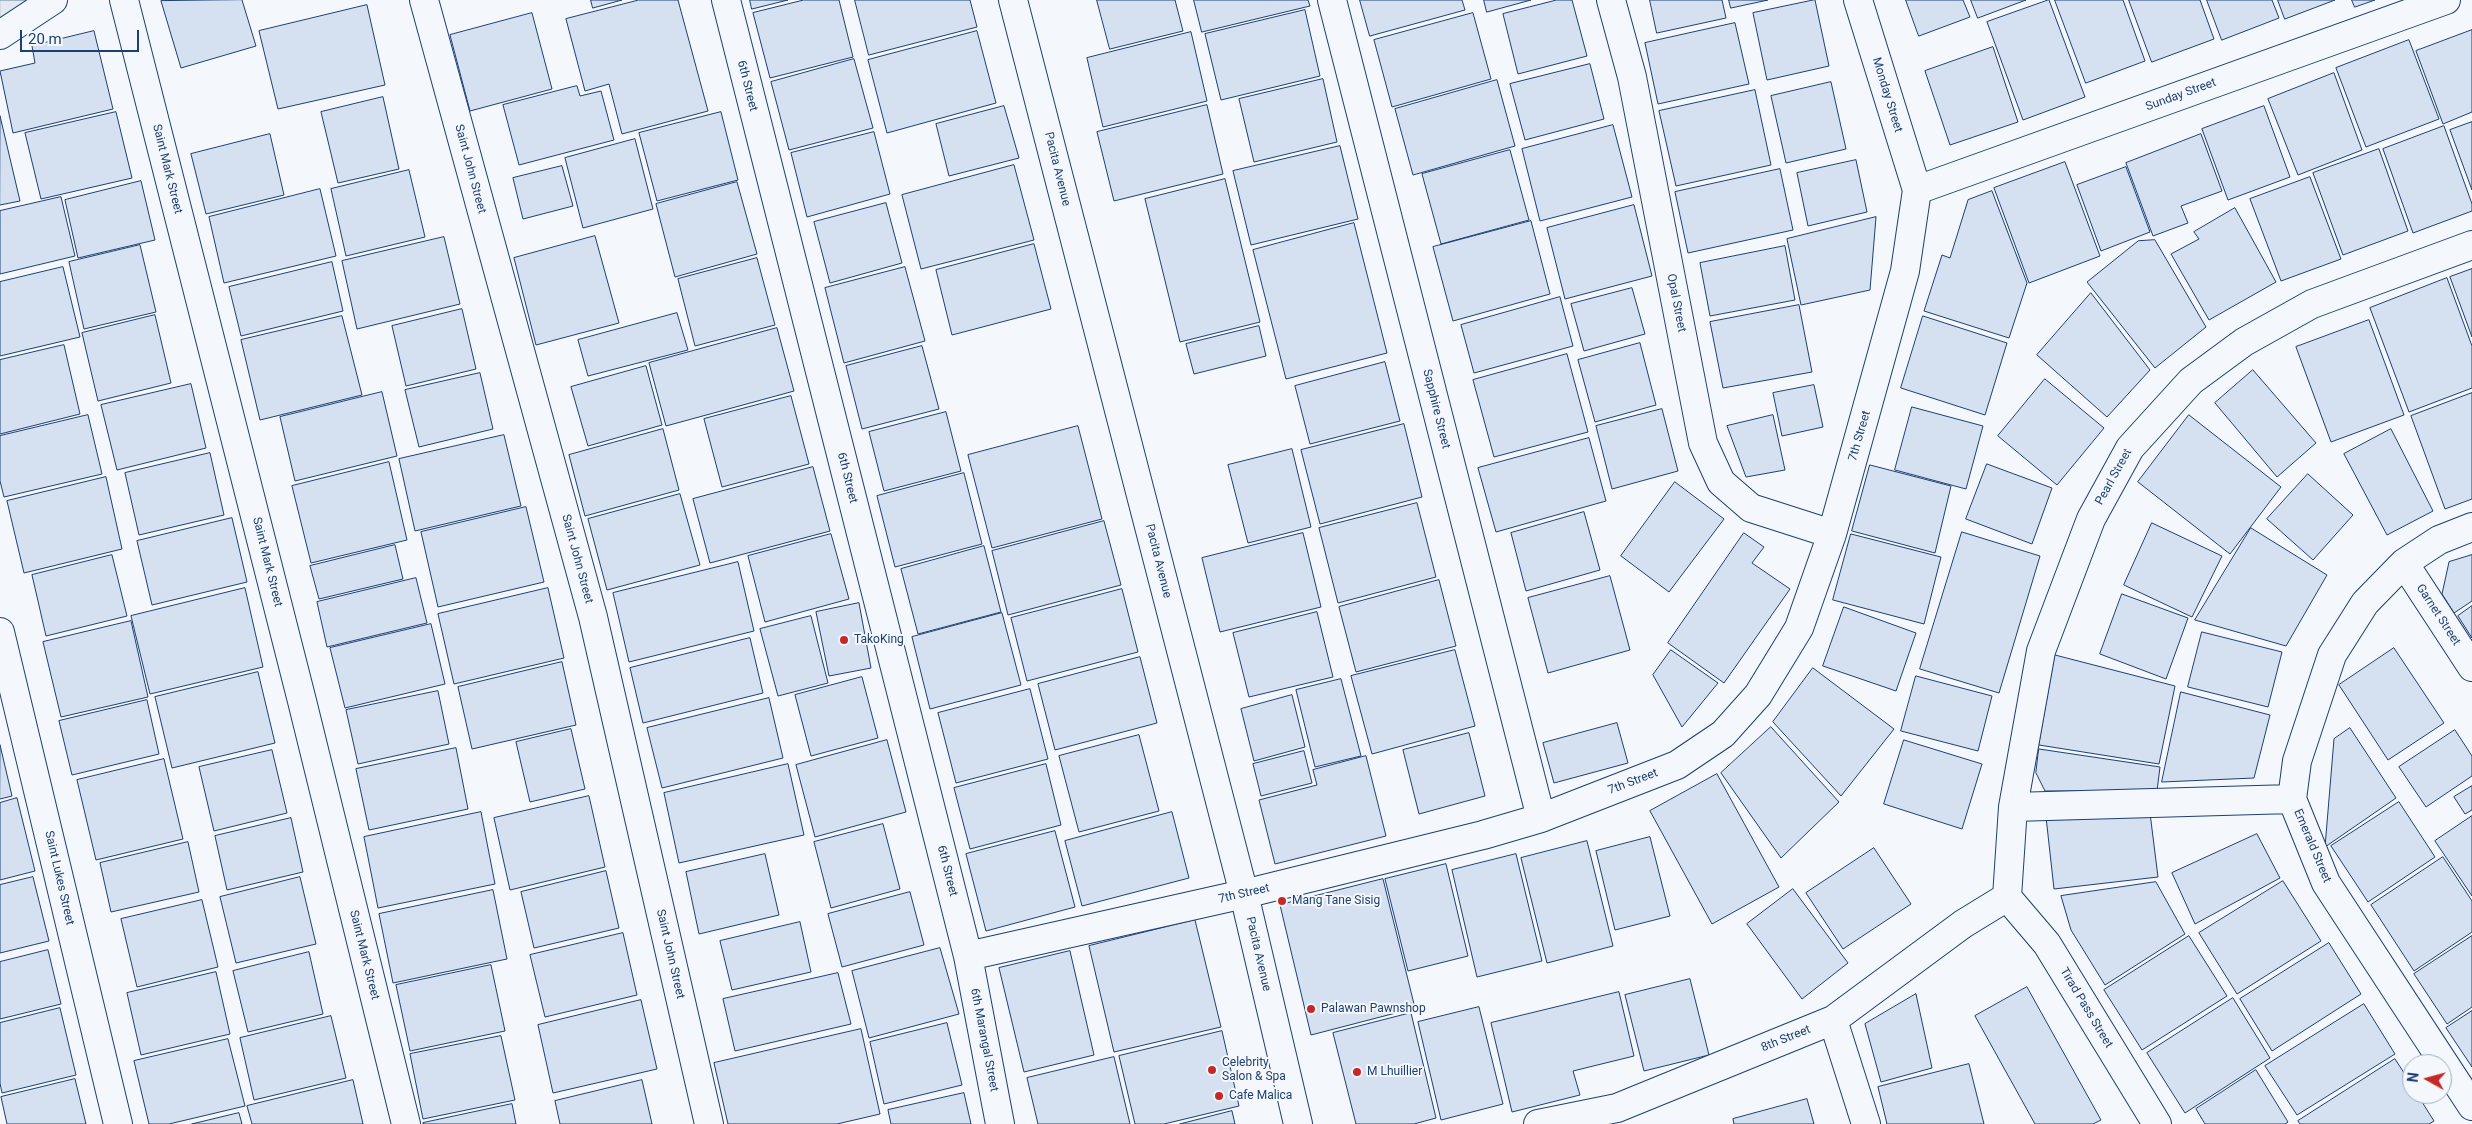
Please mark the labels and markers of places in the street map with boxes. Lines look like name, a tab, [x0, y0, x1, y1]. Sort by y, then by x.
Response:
place label: TakoKing	[854, 633, 904, 647]
marker: TakoKing	[838, 634, 850, 646]
place label: Mang Tane Sisig	[1292, 894, 1380, 908]
marker: Mang Tane Sisig	[1276, 895, 1288, 907]
place label: Palawan Pawnshop	[1321, 1002, 1426, 1016]
marker: Palawan Pawnshop	[1305, 1003, 1317, 1015]
place label: Celebrity Salon & Spa	[1222, 1056, 1286, 1084]
marker: Celebrity Salon & Spa	[1206, 1064, 1218, 1076]
place label: M Lhuillier	[1367, 1065, 1422, 1079]
marker: M Lhuillier	[1351, 1066, 1363, 1078]
place label: Cafe Malica	[1229, 1089, 1292, 1103]
marker: Cafe Malica	[1213, 1090, 1225, 1102]

